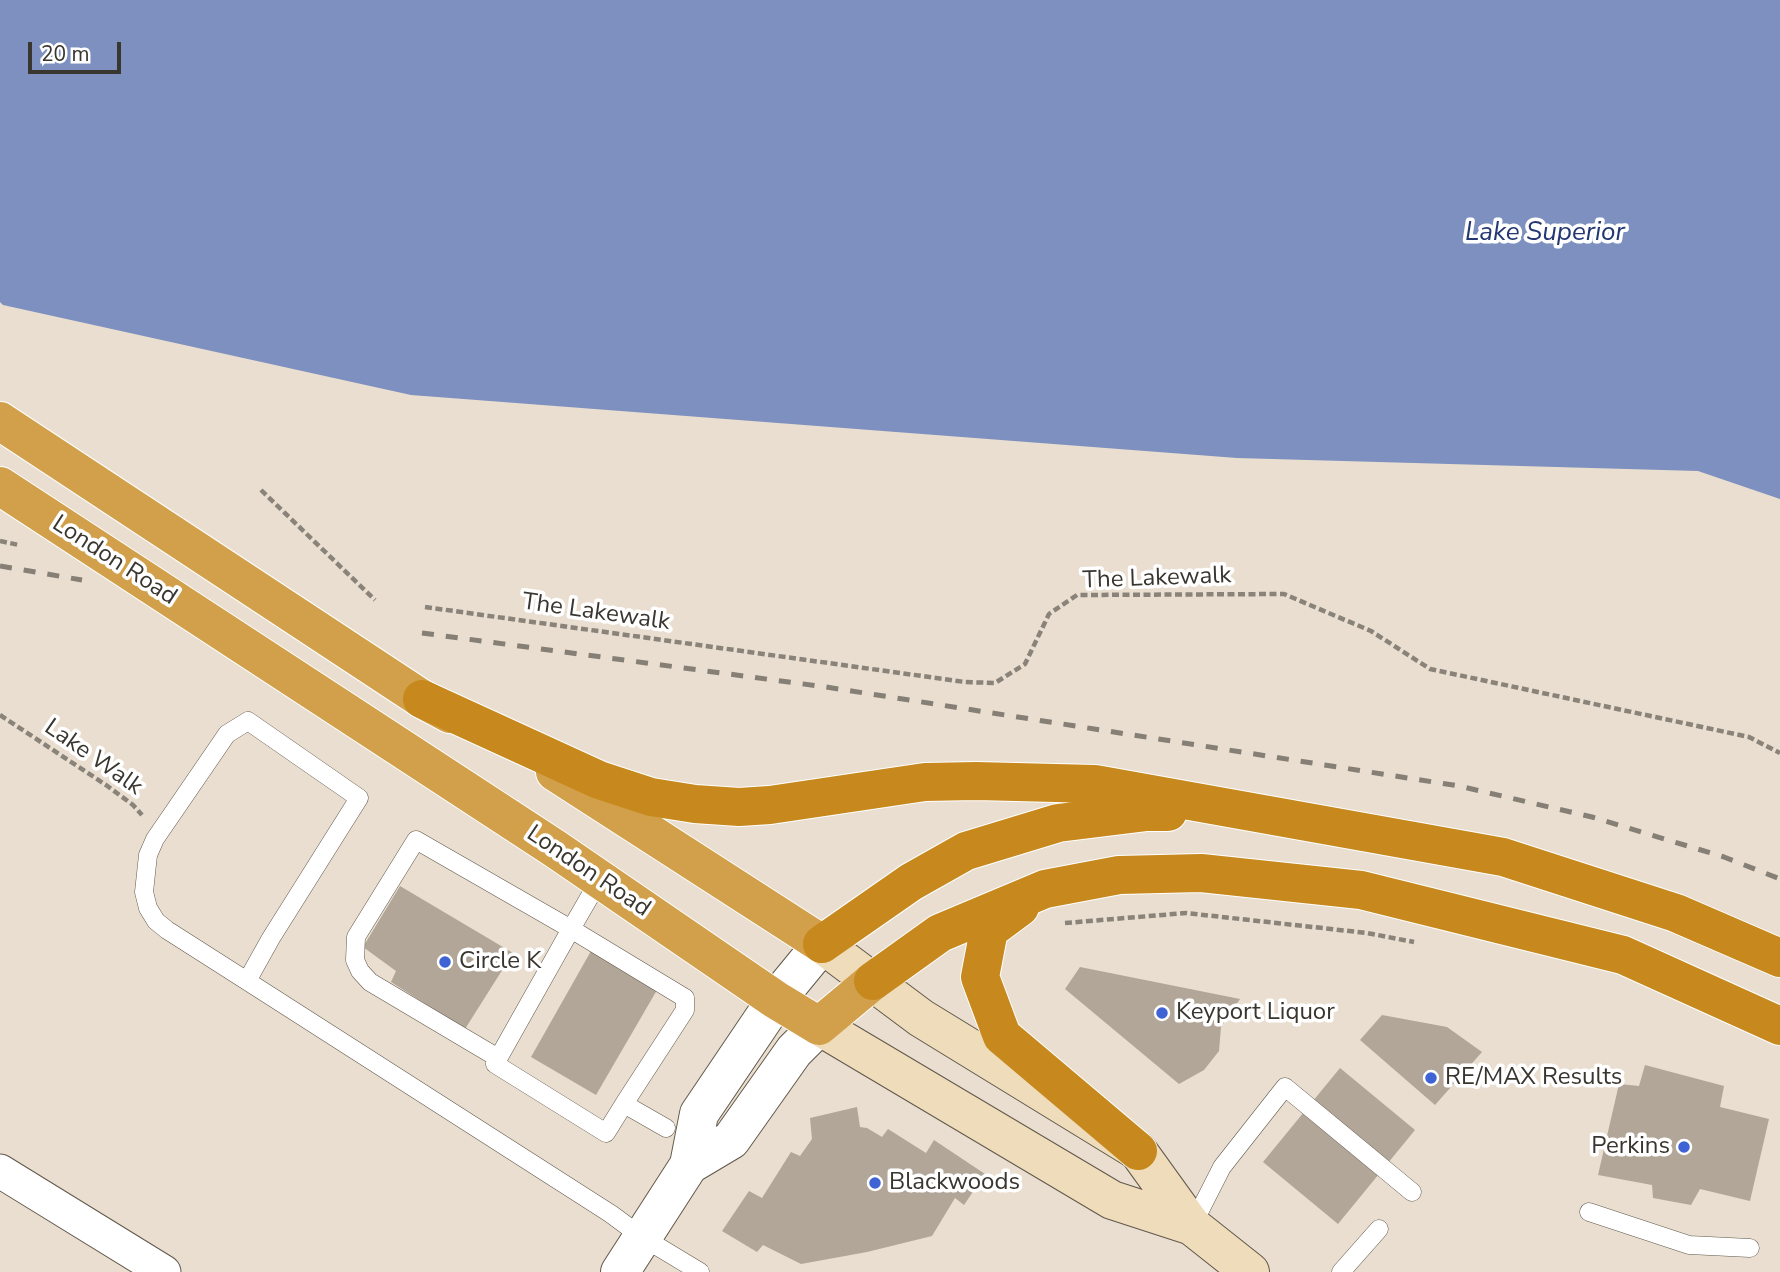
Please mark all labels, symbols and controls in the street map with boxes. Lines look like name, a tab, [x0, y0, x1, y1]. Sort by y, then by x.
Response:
scale bar	[32, 28, 124, 72]
text: 20 m	[41, 40, 90, 68]
water label: Lake Superior	[1465, 218, 1625, 250]
street label: London Road	[46, 510, 182, 612]
street label: The Lakewalk	[1082, 562, 1232, 596]
street label: The Lakewalk	[520, 588, 672, 638]
street label: Lake Walk	[38, 714, 148, 802]
street label: London Road	[521, 820, 655, 924]
place label: Circle K	[459, 948, 541, 976]
marker: Circle K	[437, 954, 453, 970]
place label: Keyport Liquor	[1176, 999, 1335, 1027]
marker: Keyport Liquor	[1154, 1005, 1170, 1021]
place label: RE/MAX Results	[1445, 1064, 1622, 1092]
marker: RE/MAX Results	[1423, 1070, 1439, 1086]
place label: Perkins	[1591, 1133, 1670, 1161]
marker: Perkins	[1676, 1139, 1692, 1155]
place label: Blackwoods	[889, 1169, 1020, 1197]
marker: Blackwoods	[867, 1175, 883, 1191]

